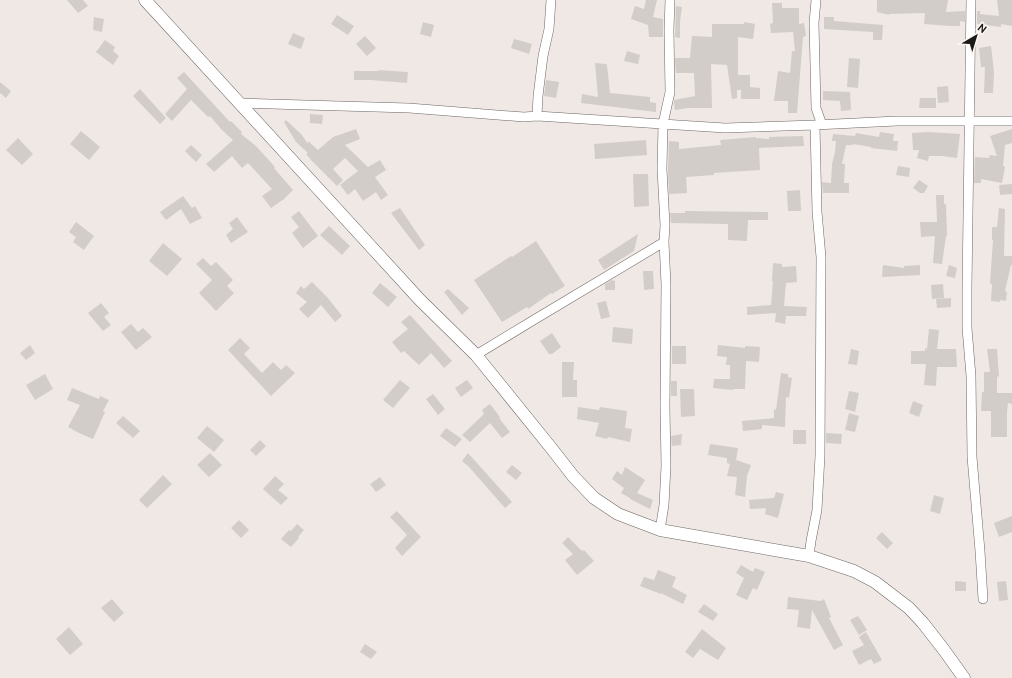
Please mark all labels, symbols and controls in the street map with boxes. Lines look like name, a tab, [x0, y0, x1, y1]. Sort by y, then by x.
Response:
north arrow	[956, 16, 996, 56]
text: N	[975, 20, 990, 36]

